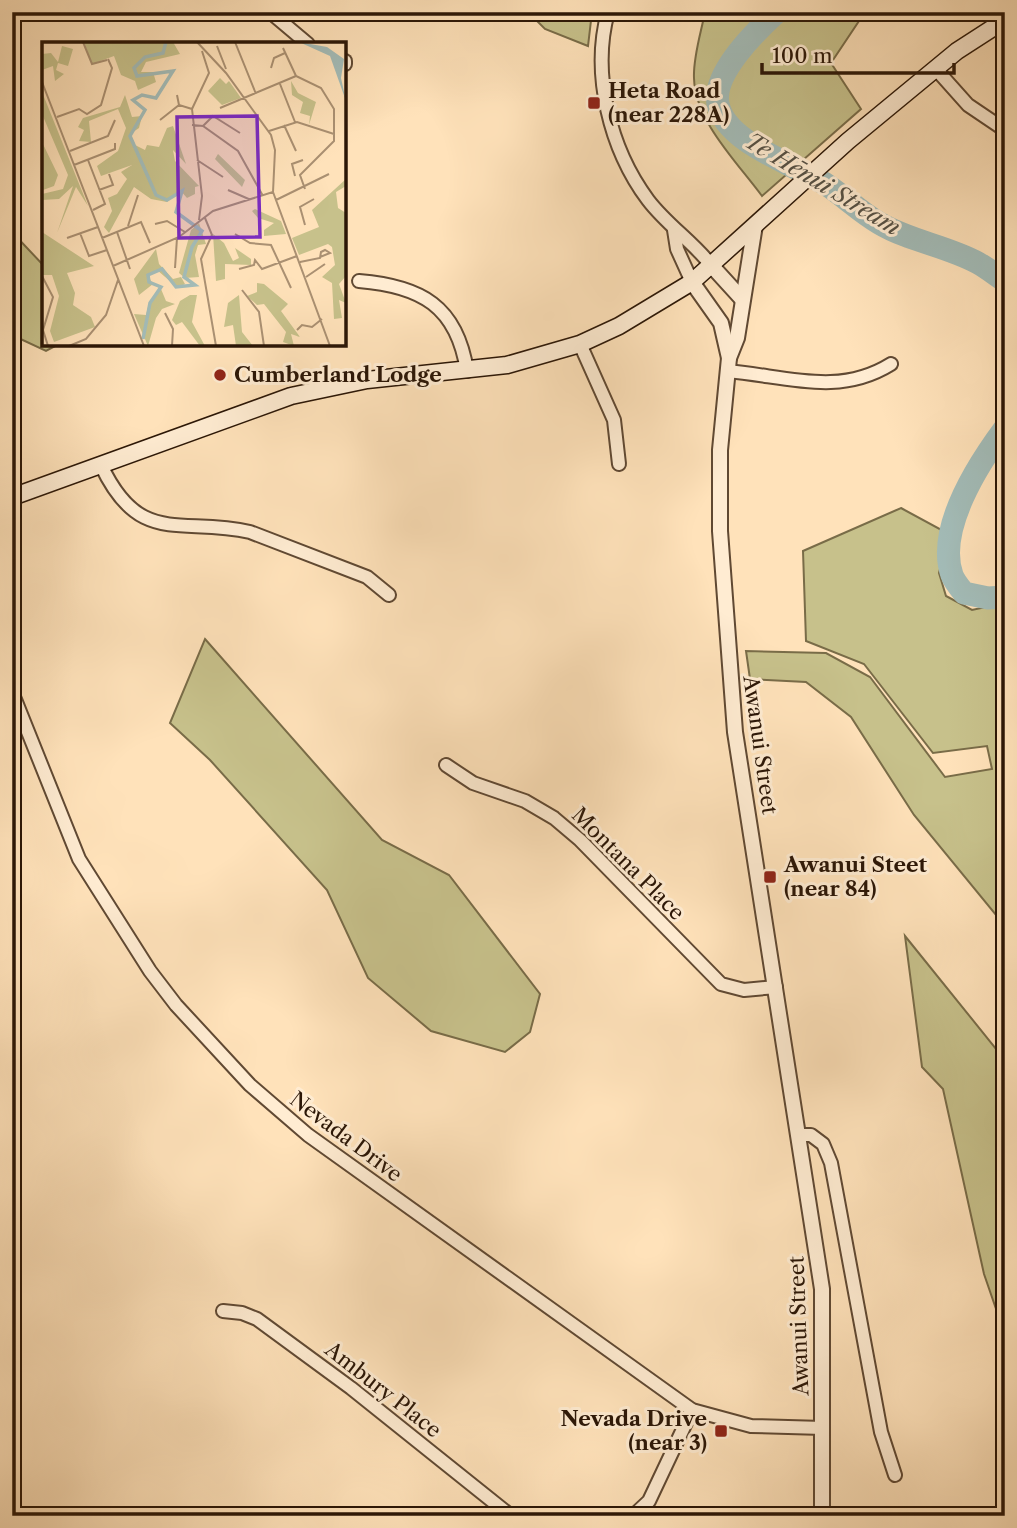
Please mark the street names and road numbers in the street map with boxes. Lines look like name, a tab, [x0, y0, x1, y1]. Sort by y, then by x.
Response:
street label: Awanui Street	[738, 673, 783, 816]
street label: Montana Place	[567, 802, 690, 925]
street label: Nevada Drive	[285, 1086, 407, 1187]
street label: Awanui Street	[784, 1255, 813, 1397]
street label: Ambury Place	[320, 1336, 446, 1443]

